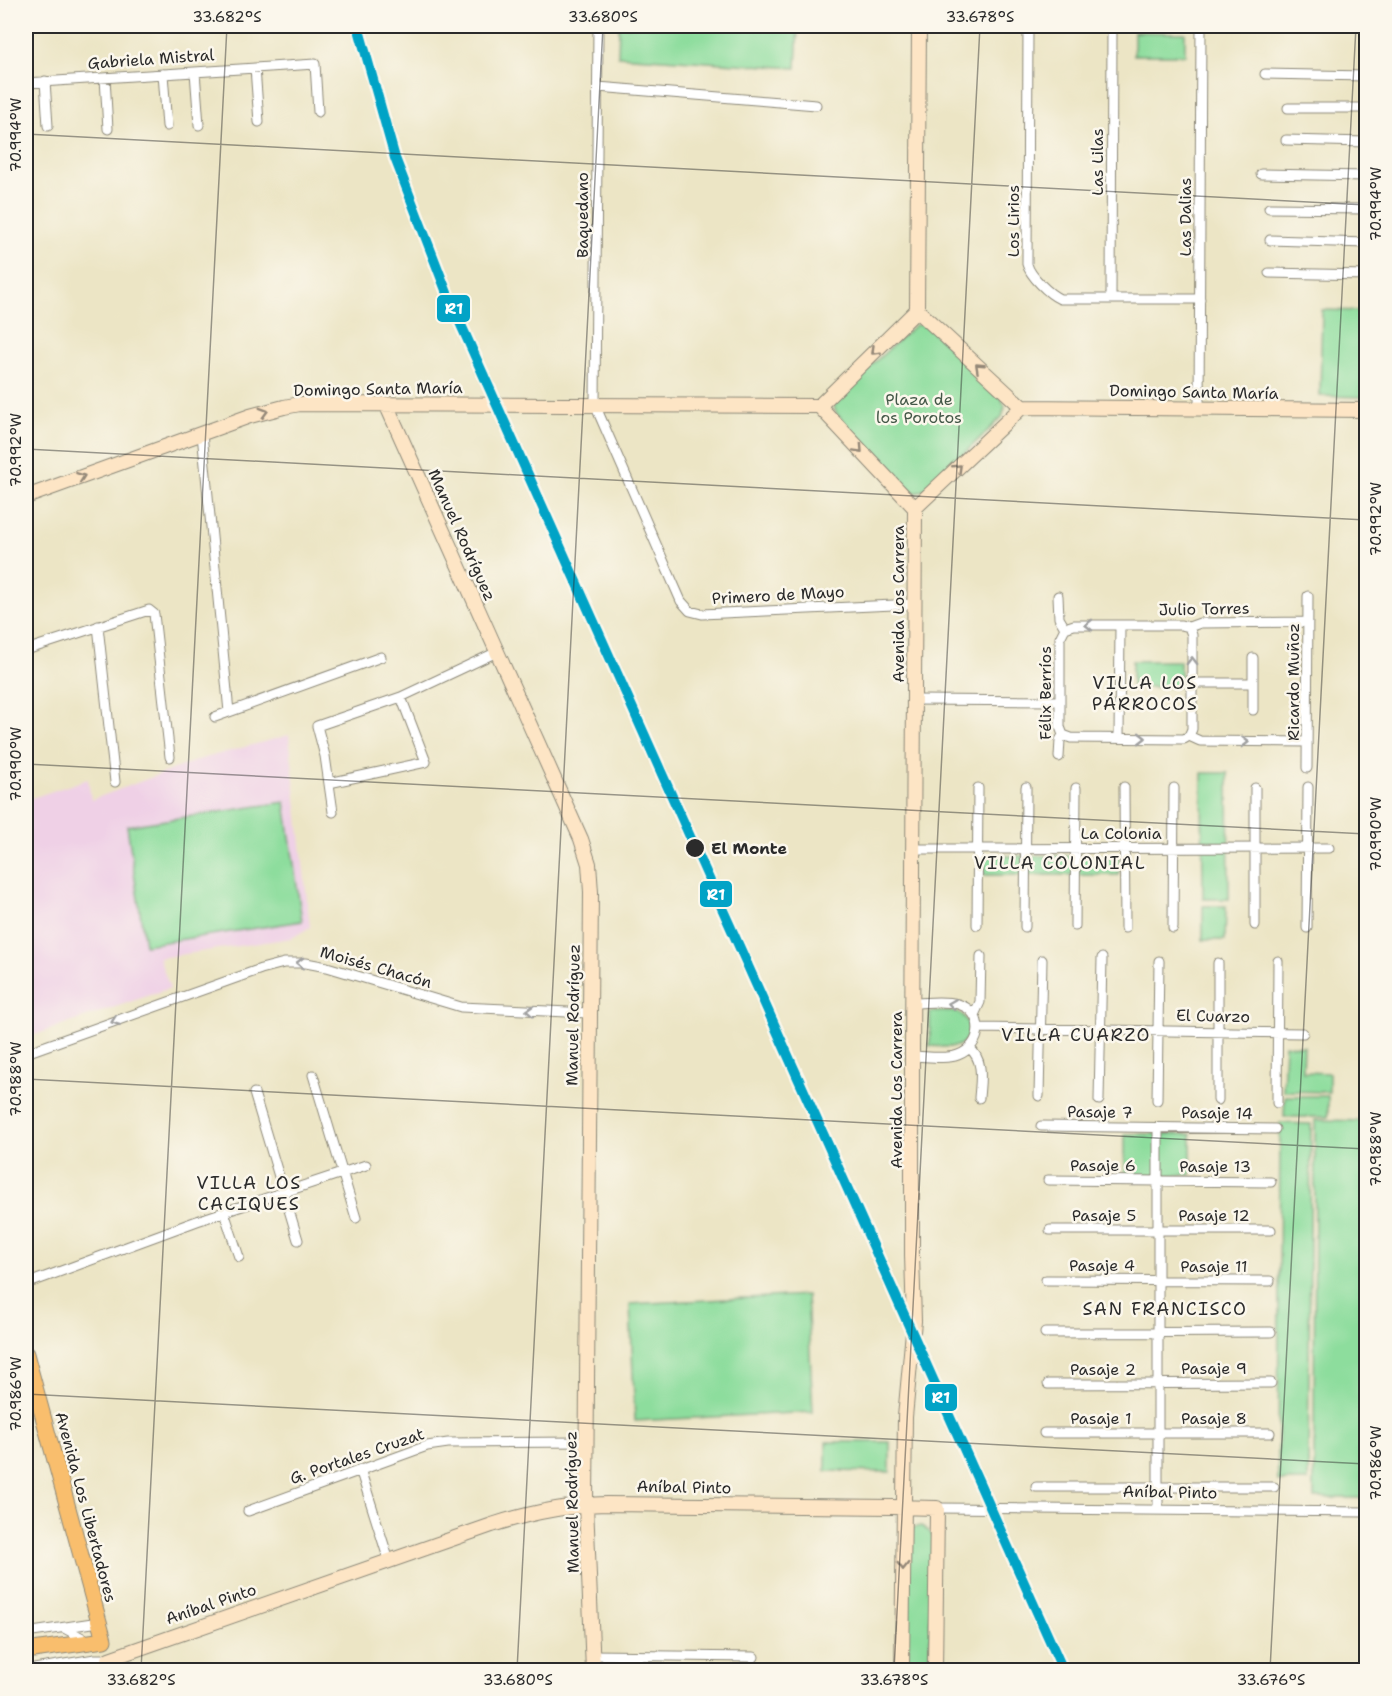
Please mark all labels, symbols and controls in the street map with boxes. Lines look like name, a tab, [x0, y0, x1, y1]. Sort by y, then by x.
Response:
text: 33.682°S	[192, 7, 262, 27]
text: 33.680°S	[568, 7, 638, 27]
text: 33.678°S	[946, 7, 1014, 27]
street label: Gabriela Mistral	[87, 44, 215, 74]
text: 70.994°W	[6, 98, 26, 172]
street label: Las Lilas	[1087, 128, 1108, 196]
text: 70.994°W	[1366, 167, 1386, 241]
street label: Baquedano	[572, 172, 593, 258]
street label: Las Dalias	[1175, 177, 1196, 256]
street label: Los Lirios	[1003, 185, 1024, 257]
line badge: R1	[436, 294, 471, 323]
text: R1	[445, 298, 463, 319]
one-way arrow	[872, 344, 882, 355]
one-way arrow	[975, 363, 986, 374]
street label: Domingo Santa María	[293, 377, 463, 401]
street label: Domingo Santa María	[1109, 380, 1279, 404]
park label: Plaza de los Porotos	[876, 389, 962, 428]
one-way arrow	[258, 407, 269, 419]
text: 70.992°W	[6, 413, 26, 487]
one-way arrow	[852, 442, 863, 452]
one-way arrow	[951, 464, 961, 475]
street label: Manuel Rodríguez	[424, 466, 500, 604]
one-way arrow	[75, 472, 85, 485]
text: 70.992°W	[1366, 482, 1386, 556]
street label: Avenida Los Carrera	[888, 525, 909, 683]
street label: Primero de Mayo	[711, 581, 845, 609]
street label: Julio Torres	[1158, 598, 1250, 620]
one-way arrow	[1084, 619, 1093, 631]
street label: Ricardo Muñoz	[1283, 623, 1304, 741]
street label: Félix Berríos	[1035, 646, 1056, 740]
one-way arrow	[1186, 656, 1198, 665]
district label: VILLA LOS PÁRROCOS	[1092, 671, 1198, 716]
text: 70.990°W	[6, 726, 26, 802]
one-way arrow	[1137, 732, 1146, 744]
one-way arrow	[1241, 736, 1250, 748]
text: 70.990°W	[1366, 796, 1386, 872]
street label: La Colonia	[1080, 823, 1162, 844]
marker: El Monte	[684, 837, 706, 859]
place label: El Monte	[711, 838, 787, 859]
district label: VILLA COLONIAL	[974, 851, 1146, 875]
line badge: R1	[699, 880, 733, 908]
text: R1	[707, 884, 725, 905]
street label: Moisés Chacón	[318, 941, 434, 993]
street label: Manuel Rodríguez	[561, 944, 585, 1086]
one-way arrow	[295, 957, 304, 969]
one-way arrow	[947, 999, 956, 1011]
one-way arrow	[526, 1004, 535, 1017]
street label: El Cuarzo	[1176, 1005, 1250, 1027]
street label: Avenida Los Carrera	[886, 1011, 907, 1169]
one-way arrow	[110, 1014, 121, 1027]
district label: VILLA CUARZO	[1001, 1023, 1151, 1047]
text: 70.988°W	[6, 1041, 26, 1117]
street label: Pasaje 7	[1067, 1101, 1133, 1123]
street label: Pasaje 14	[1181, 1102, 1253, 1124]
text: 70.988°W	[1366, 1111, 1386, 1187]
street label: Pasaje 6	[1070, 1155, 1136, 1176]
street label: Pasaje 13	[1179, 1156, 1251, 1177]
district label: VILLA LOS CACIQUES	[196, 1171, 302, 1216]
street label: Pasaje 5	[1072, 1205, 1136, 1226]
street label: Pasaje 12	[1178, 1205, 1250, 1226]
street label: Pasaje 4	[1069, 1255, 1135, 1276]
street label: Pasaje 11	[1180, 1256, 1248, 1277]
district label: SAN FRANCISCO	[1083, 1297, 1247, 1321]
text: 70.986°W	[6, 1356, 26, 1432]
street label: Pasaje 9	[1181, 1358, 1247, 1379]
street label: Pasaje 2	[1070, 1359, 1136, 1380]
line badge: R1	[924, 1383, 958, 1412]
text: R1	[932, 1387, 950, 1408]
street label: Pasaje 1	[1070, 1408, 1132, 1429]
street label: Pasaje 8	[1181, 1408, 1247, 1429]
street label: Avenida Los Libertadores	[50, 1409, 122, 1605]
street label: G. Portales Cruzat	[287, 1423, 427, 1489]
text: 70.986°W	[1366, 1425, 1386, 1501]
street label: Manuel Rodríguez	[560, 1431, 584, 1573]
street label: Aníbal Pinto	[637, 1476, 731, 1498]
street label: Aníbal Pinto	[1123, 1481, 1217, 1503]
one-way arrow	[897, 1562, 909, 1571]
street label: Aníbal Pinto	[163, 1579, 259, 1629]
text: 33.682°S	[106, 1670, 176, 1690]
text: 33.680°S	[483, 1670, 553, 1690]
text: 33.678°S	[860, 1670, 928, 1690]
text: 33.676°S	[1237, 1670, 1305, 1690]

